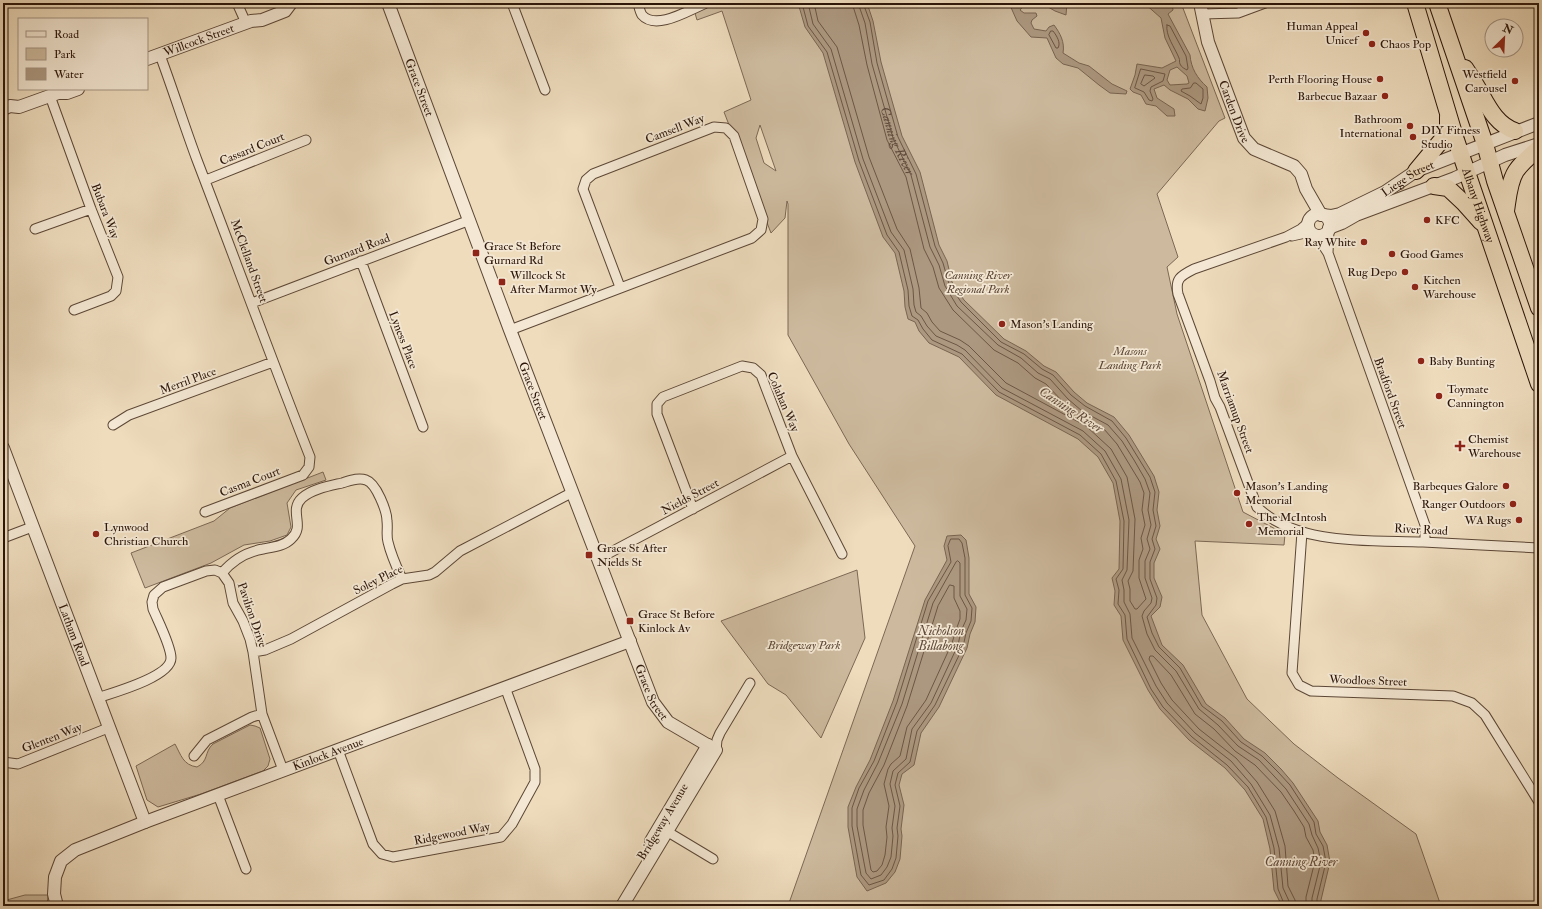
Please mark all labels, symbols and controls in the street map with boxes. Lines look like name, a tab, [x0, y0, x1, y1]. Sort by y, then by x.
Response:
legend	[18, 18, 148, 90]
north arrow	[1484, 18, 1524, 58]
place label: Human Appeal Unicef	[1286, 19, 1360, 48]
street label: Willcock Street	[160, 20, 236, 60]
text: N	[1500, 21, 1516, 38]
text: Road	[54, 27, 79, 42]
marker: Human Appeal Unicef	[1361, 28, 1371, 38]
place label: Chaos Pop	[1380, 37, 1431, 52]
marker: Chaos Pop	[1367, 39, 1377, 49]
text: Park	[54, 47, 76, 62]
street label: Grace Street	[402, 56, 437, 119]
text: Water	[53, 67, 84, 82]
place label: Westfield Carousel	[1461, 67, 1507, 96]
place label: Perth Flooring House	[1268, 72, 1372, 87]
marker: Perth Flooring House	[1375, 74, 1385, 84]
marker: Westfield Carousel	[1510, 76, 1520, 86]
street label: Carden Drive	[1216, 78, 1252, 146]
place label: Barbecue Bazaar	[1297, 89, 1378, 104]
marker: Barbecue Bazaar	[1380, 91, 1390, 101]
water label: Canning River	[877, 105, 918, 179]
street label: Camsell Way	[643, 111, 707, 147]
place label: Bathroom International	[1340, 112, 1403, 141]
marker: Bathroom International	[1405, 121, 1415, 131]
place label: DIY Fitness Studio	[1421, 123, 1480, 152]
street label: Cassard Court	[217, 129, 287, 169]
marker: DIY Fitness Studio	[1408, 132, 1418, 142]
street label: Liege Street	[1378, 157, 1436, 200]
street label: Albany Highway	[1458, 165, 1498, 245]
street label: Bubara Way	[88, 181, 123, 241]
place label: KFC	[1435, 213, 1460, 228]
marker: KFC	[1422, 215, 1432, 225]
street label: McClelland Street	[227, 217, 271, 305]
street label: Gurnard Road	[322, 230, 392, 270]
place label: Ray White	[1304, 235, 1356, 250]
marker: Ray White	[1359, 237, 1369, 247]
place label: Grace St Before Gurnard Rd	[484, 239, 561, 268]
place label: Good Games	[1400, 247, 1464, 262]
marker: Grace St Before Gurnard Rd	[471, 248, 481, 258]
marker: Good Games	[1387, 249, 1397, 259]
place label: Rug Depo	[1347, 265, 1397, 280]
marker: Rug Depo	[1400, 267, 1410, 277]
place label: Willcock St After Marmot Wy	[509, 268, 597, 297]
park label: Canning River Regional Park	[944, 268, 1012, 297]
place label: Kitchen Warehouse	[1422, 273, 1476, 302]
marker: Willcock St After Marmot Wy	[497, 277, 507, 287]
marker: Kitchen Warehouse	[1410, 282, 1420, 292]
street label: Lyness Place	[385, 309, 421, 371]
place label: Mason's Landing	[1010, 317, 1094, 332]
marker: Mason's Landing	[997, 319, 1007, 329]
park label: Masons Landing Park	[1097, 344, 1162, 373]
place label: Baby Bunting	[1429, 354, 1496, 369]
street label: Bradford Street	[1370, 355, 1410, 431]
marker: Baby Bunting	[1416, 356, 1426, 366]
street label: Grace Street	[515, 360, 551, 422]
street label: Merril Place	[158, 364, 218, 398]
street label: Marriamup Street	[1213, 369, 1257, 455]
street label: Colahan Way	[764, 370, 803, 435]
place label: Toymate Cannington	[1447, 382, 1504, 411]
water label: Canning River	[1036, 383, 1107, 437]
marker: Toymate Cannington	[1434, 391, 1444, 401]
place label: Chemist Warehouse	[1467, 432, 1521, 461]
marker: Chemist Warehouse	[1455, 441, 1465, 451]
street label: Casma Court	[218, 464, 283, 500]
street label: Nields Street	[659, 475, 722, 518]
place label: Mason's Landing Memorial	[1245, 479, 1329, 508]
place label: Barbeques Galore	[1412, 479, 1498, 494]
marker: Barbeques Galore	[1501, 481, 1511, 491]
marker: Mason's Landing Memorial	[1232, 488, 1242, 498]
place label: Ranger Outdoors	[1422, 497, 1505, 512]
marker: Ranger Outdoors	[1508, 499, 1518, 509]
place label: The McIntosh Memorial	[1257, 510, 1328, 539]
place label: WA Rugs	[1464, 513, 1511, 528]
marker: WA Rugs	[1514, 515, 1524, 525]
marker: The McIntosh Memorial	[1244, 519, 1254, 529]
place label: Lynwood Christian Church	[104, 520, 189, 549]
street label: River Road	[1394, 521, 1448, 539]
marker: Lynwood Christian Church	[91, 529, 101, 539]
place label: Grace St After Nields St	[597, 541, 667, 570]
marker: Grace St After Nields St	[584, 550, 594, 560]
street label: Soley Place	[351, 562, 405, 598]
street label: Pavilion Drive	[234, 580, 270, 650]
street label: Latham Road	[55, 602, 93, 668]
place label: Grace St Before Kinlock Av	[638, 607, 715, 636]
marker: Grace St Before Kinlock Av	[625, 616, 635, 626]
water label: Nicholson Billabong	[917, 623, 965, 654]
park label: Bridgeway Park	[767, 638, 840, 653]
street label: Grace Street	[632, 662, 672, 723]
street label: Woodloes Street	[1328, 672, 1407, 690]
street label: Glenten Way	[20, 719, 85, 756]
street label: Kinlock Avenue	[290, 734, 366, 774]
street label: Bridgeway Avenue	[634, 781, 692, 863]
street label: Ridgewood Way	[413, 819, 492, 849]
water label: Canning River	[1265, 854, 1339, 870]

